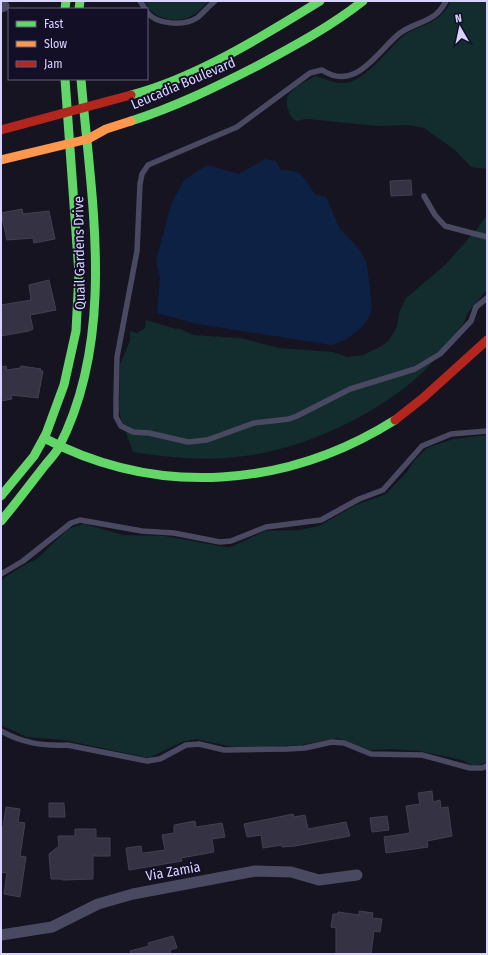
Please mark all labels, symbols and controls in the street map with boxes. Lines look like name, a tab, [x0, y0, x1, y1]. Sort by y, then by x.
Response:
legend	[8, 8, 148, 80]
north arrow	[440, 8, 480, 48]
text: N	[454, 12, 463, 26]
text: Fast	[44, 17, 63, 31]
text: Slow	[44, 37, 67, 51]
street label: Leucadia Boulevard	[128, 54, 238, 113]
text: Jam	[44, 57, 62, 71]
street label: Quail Gardens Drive	[70, 196, 89, 310]
street label: Via Zamia	[144, 858, 202, 885]

